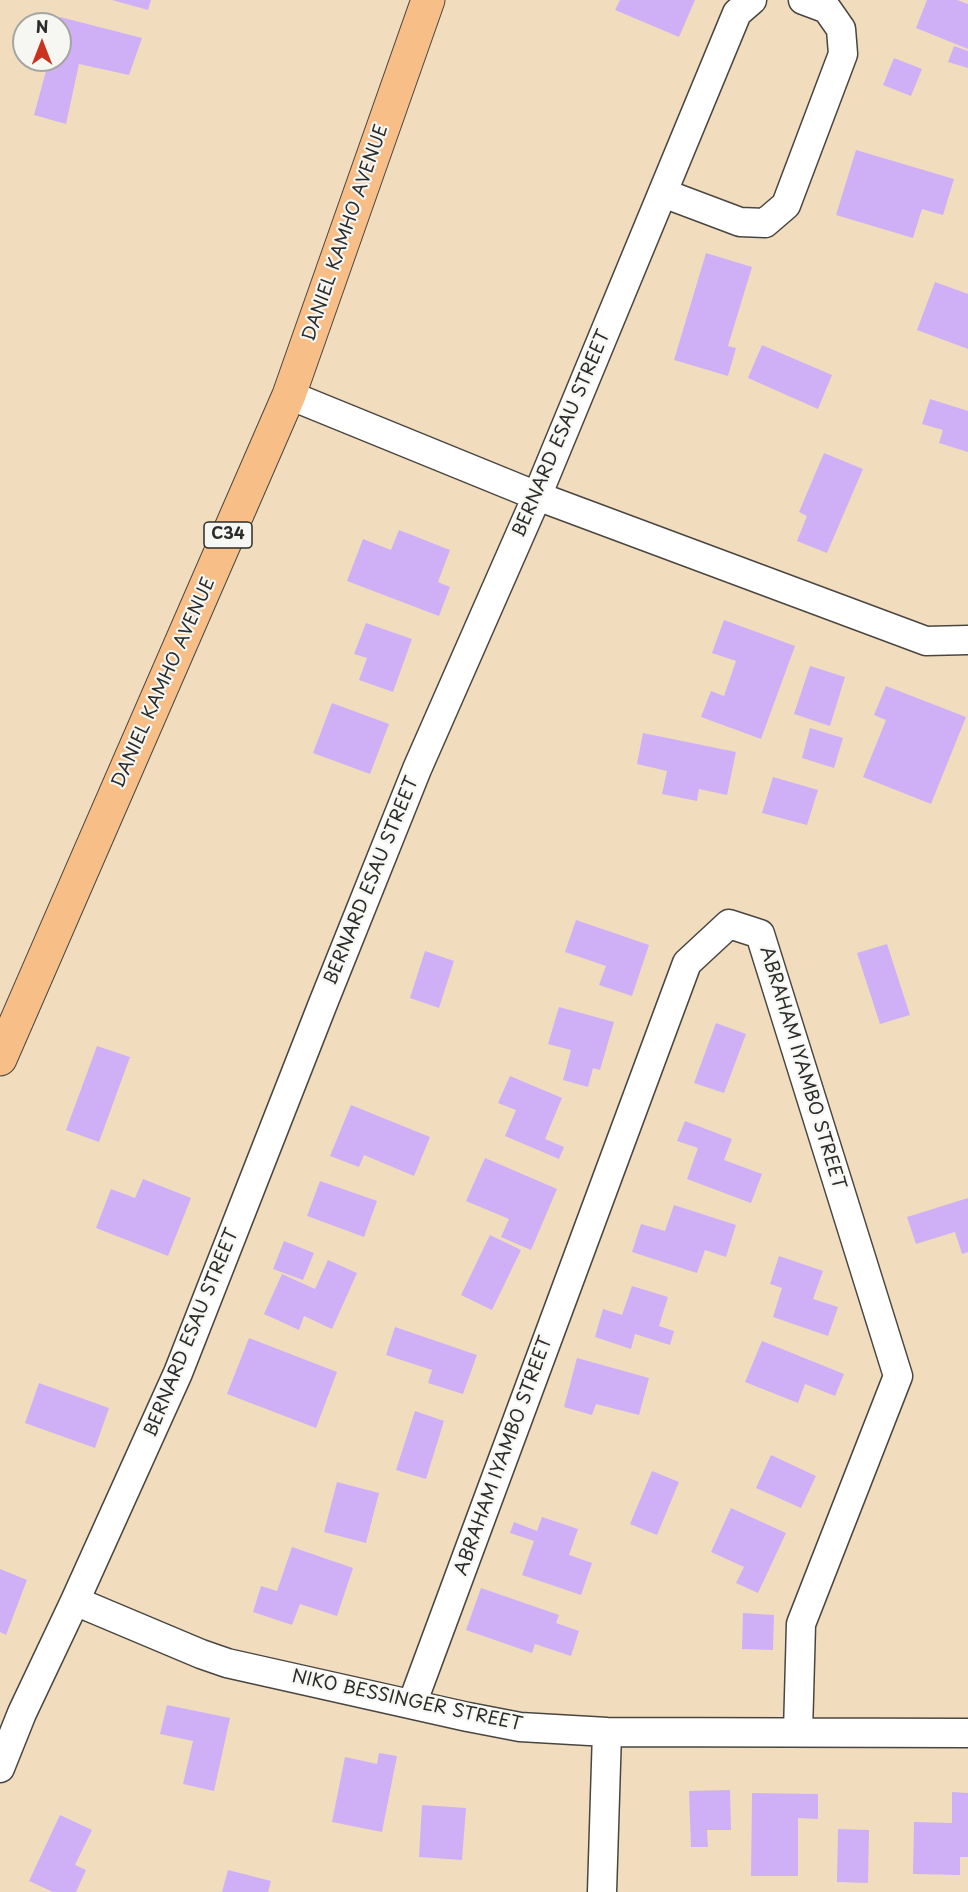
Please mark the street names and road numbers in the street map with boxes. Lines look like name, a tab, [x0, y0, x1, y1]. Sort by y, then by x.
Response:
street label: DANIEL KAMHO AVENUE	[299, 122, 393, 344]
street label: BERNARD ESAU STREET	[508, 327, 616, 541]
road number: C34	[204, 522, 252, 548]
street label: DANIEL KAMHO AVENUE	[108, 575, 220, 791]
street label: BERNARD ESAU STREET	[320, 774, 424, 988]
street label: ABRAHAM IYAMBO STREET	[755, 944, 849, 1192]
street label: BERNARD ESAU STREET	[140, 1226, 244, 1440]
street label: ABRAHAM IYAMBO STREET	[451, 1333, 557, 1579]
street label: NIKO BESSINGER STREET	[290, 1666, 524, 1736]

